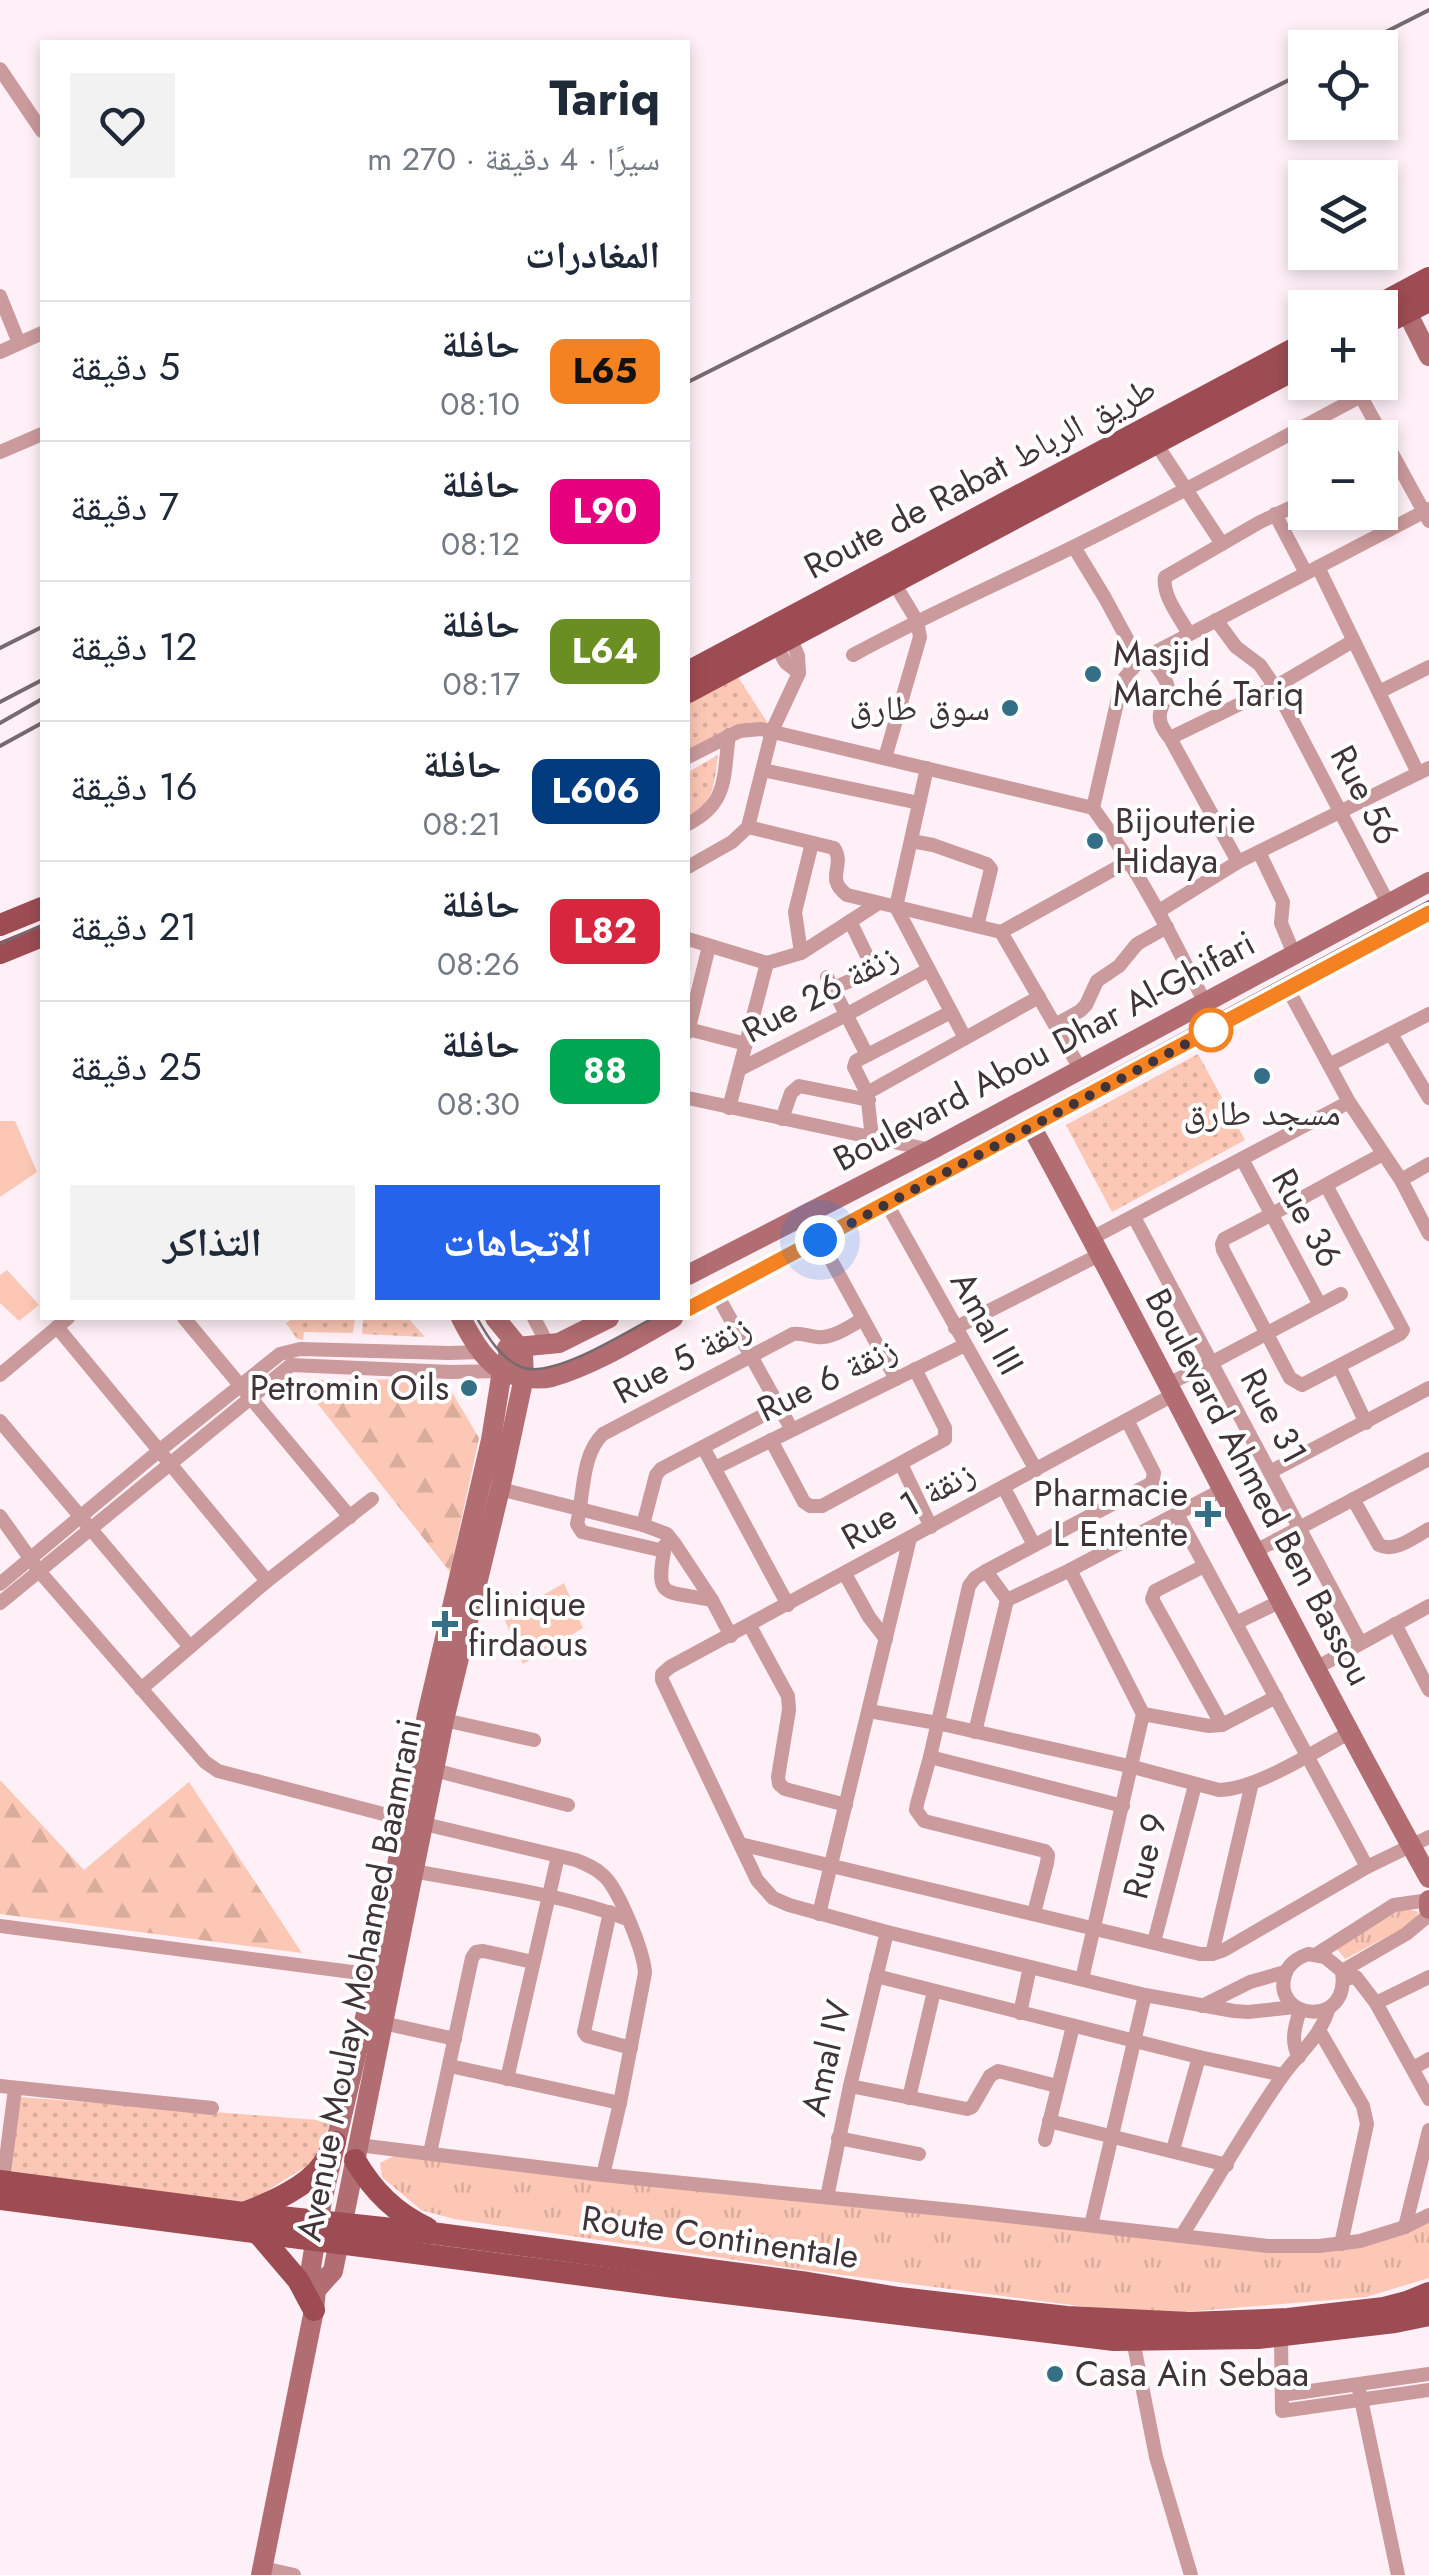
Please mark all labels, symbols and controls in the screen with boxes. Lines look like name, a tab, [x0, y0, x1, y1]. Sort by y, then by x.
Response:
map controls	[1288, 30, 1398, 530]
button: locate	[1288, 30, 1398, 140]
text: Tariq	[549, 64, 660, 133]
button: heart	[70, 73, 175, 178]
text: سيرًا · 4 دقيقة · 270 m	[367, 136, 660, 182]
button: layers	[1288, 160, 1398, 270]
text: المغادرات	[525, 227, 660, 282]
button: +	[1288, 290, 1398, 400]
text: حافلة	[441, 316, 520, 371]
text: 5 دقيقة	[70, 339, 180, 394]
text: L65	[573, 346, 637, 396]
street label: Route de Rabat طريق الرباط	[795, 363, 1165, 591]
text: 08:10	[440, 381, 520, 427]
button: −	[1288, 420, 1398, 530]
text: حافلة	[441, 456, 520, 511]
text: 7 دقيقة	[70, 479, 179, 534]
text: L90	[572, 486, 638, 536]
text: 08:12	[441, 521, 520, 567]
text: حافلة	[441, 596, 520, 651]
text: 12 دقيقة	[70, 619, 197, 674]
text: L64	[572, 626, 638, 676]
place label: Masjid Marché Tariq	[1113, 629, 1304, 719]
text: 08:17	[443, 661, 520, 707]
marker: Masjid Marché Tariq	[1082, 663, 1104, 685]
place label: سوق طارق	[849, 683, 990, 733]
marker: سوق طارق	[999, 697, 1021, 719]
text: حافلة	[423, 736, 502, 791]
street label: Rue 56	[1318, 736, 1412, 854]
text: 16 دقيقة	[70, 759, 198, 814]
text: L606	[552, 766, 640, 816]
place label: Bijouterie Hidaya	[1115, 796, 1255, 886]
text: 08:21	[423, 801, 502, 847]
marker: Bijouterie Hidaya	[1084, 830, 1106, 852]
text: حافلة	[441, 876, 520, 931]
text: 21 دقيقة	[70, 899, 197, 954]
text: L82	[573, 906, 637, 956]
street label: Boulevard Abou Dhar Al-Ghifari	[824, 918, 1264, 1184]
street label: Rue 26 زنقة	[733, 931, 907, 1055]
text: 08:26	[437, 941, 520, 987]
unlabelled marker	[1190, 1009, 1232, 1051]
text: حافلة	[441, 1016, 520, 1071]
text: 25 دقيقة	[70, 1039, 202, 1094]
text: 88	[583, 1046, 627, 1096]
marker: مسجد طارق	[1251, 1065, 1273, 1087]
text: 08:30	[437, 1081, 520, 1127]
place label: مسجد طارق	[1183, 1088, 1341, 1138]
street label: Rue 36	[1259, 1160, 1355, 1276]
button: التذاكر	[70, 1185, 355, 1300]
button: الاتجاهات	[375, 1185, 660, 1300]
your location	[795, 1215, 845, 1265]
street label: Amal III	[938, 1262, 1036, 1384]
street label: Boulevard Ahmed Ben Bassou	[1133, 1280, 1385, 1694]
street label: Rue 5 زنقة	[604, 1302, 760, 1416]
street label: Rue 6 زنقة	[749, 1324, 905, 1434]
street label: Rue 31	[1228, 1360, 1320, 1472]
place label: Petromin Oils	[250, 1363, 449, 1413]
marker: Petromin Oils	[458, 1377, 480, 1399]
street label: Rue 1 زنقة	[832, 1448, 984, 1562]
place label: Pharmacie L Entente	[1034, 1469, 1188, 1559]
marker: Pharmacie L Entente	[1197, 1503, 1219, 1525]
place label: clinique firdaous	[468, 1579, 588, 1669]
marker: clinique firdaous	[432, 1611, 458, 1637]
street label: Avenue Moulay Mohamed Baamrani	[284, 1714, 434, 2246]
street label: Rue 9	[1110, 1808, 1180, 1904]
street label: Amal IV	[788, 1995, 864, 2121]
street label: Route Continentale	[578, 2193, 862, 2281]
place label: Casa Ain Sebaa	[1075, 2349, 1309, 2399]
marker: Casa Ain Sebaa	[1044, 2363, 1066, 2385]

